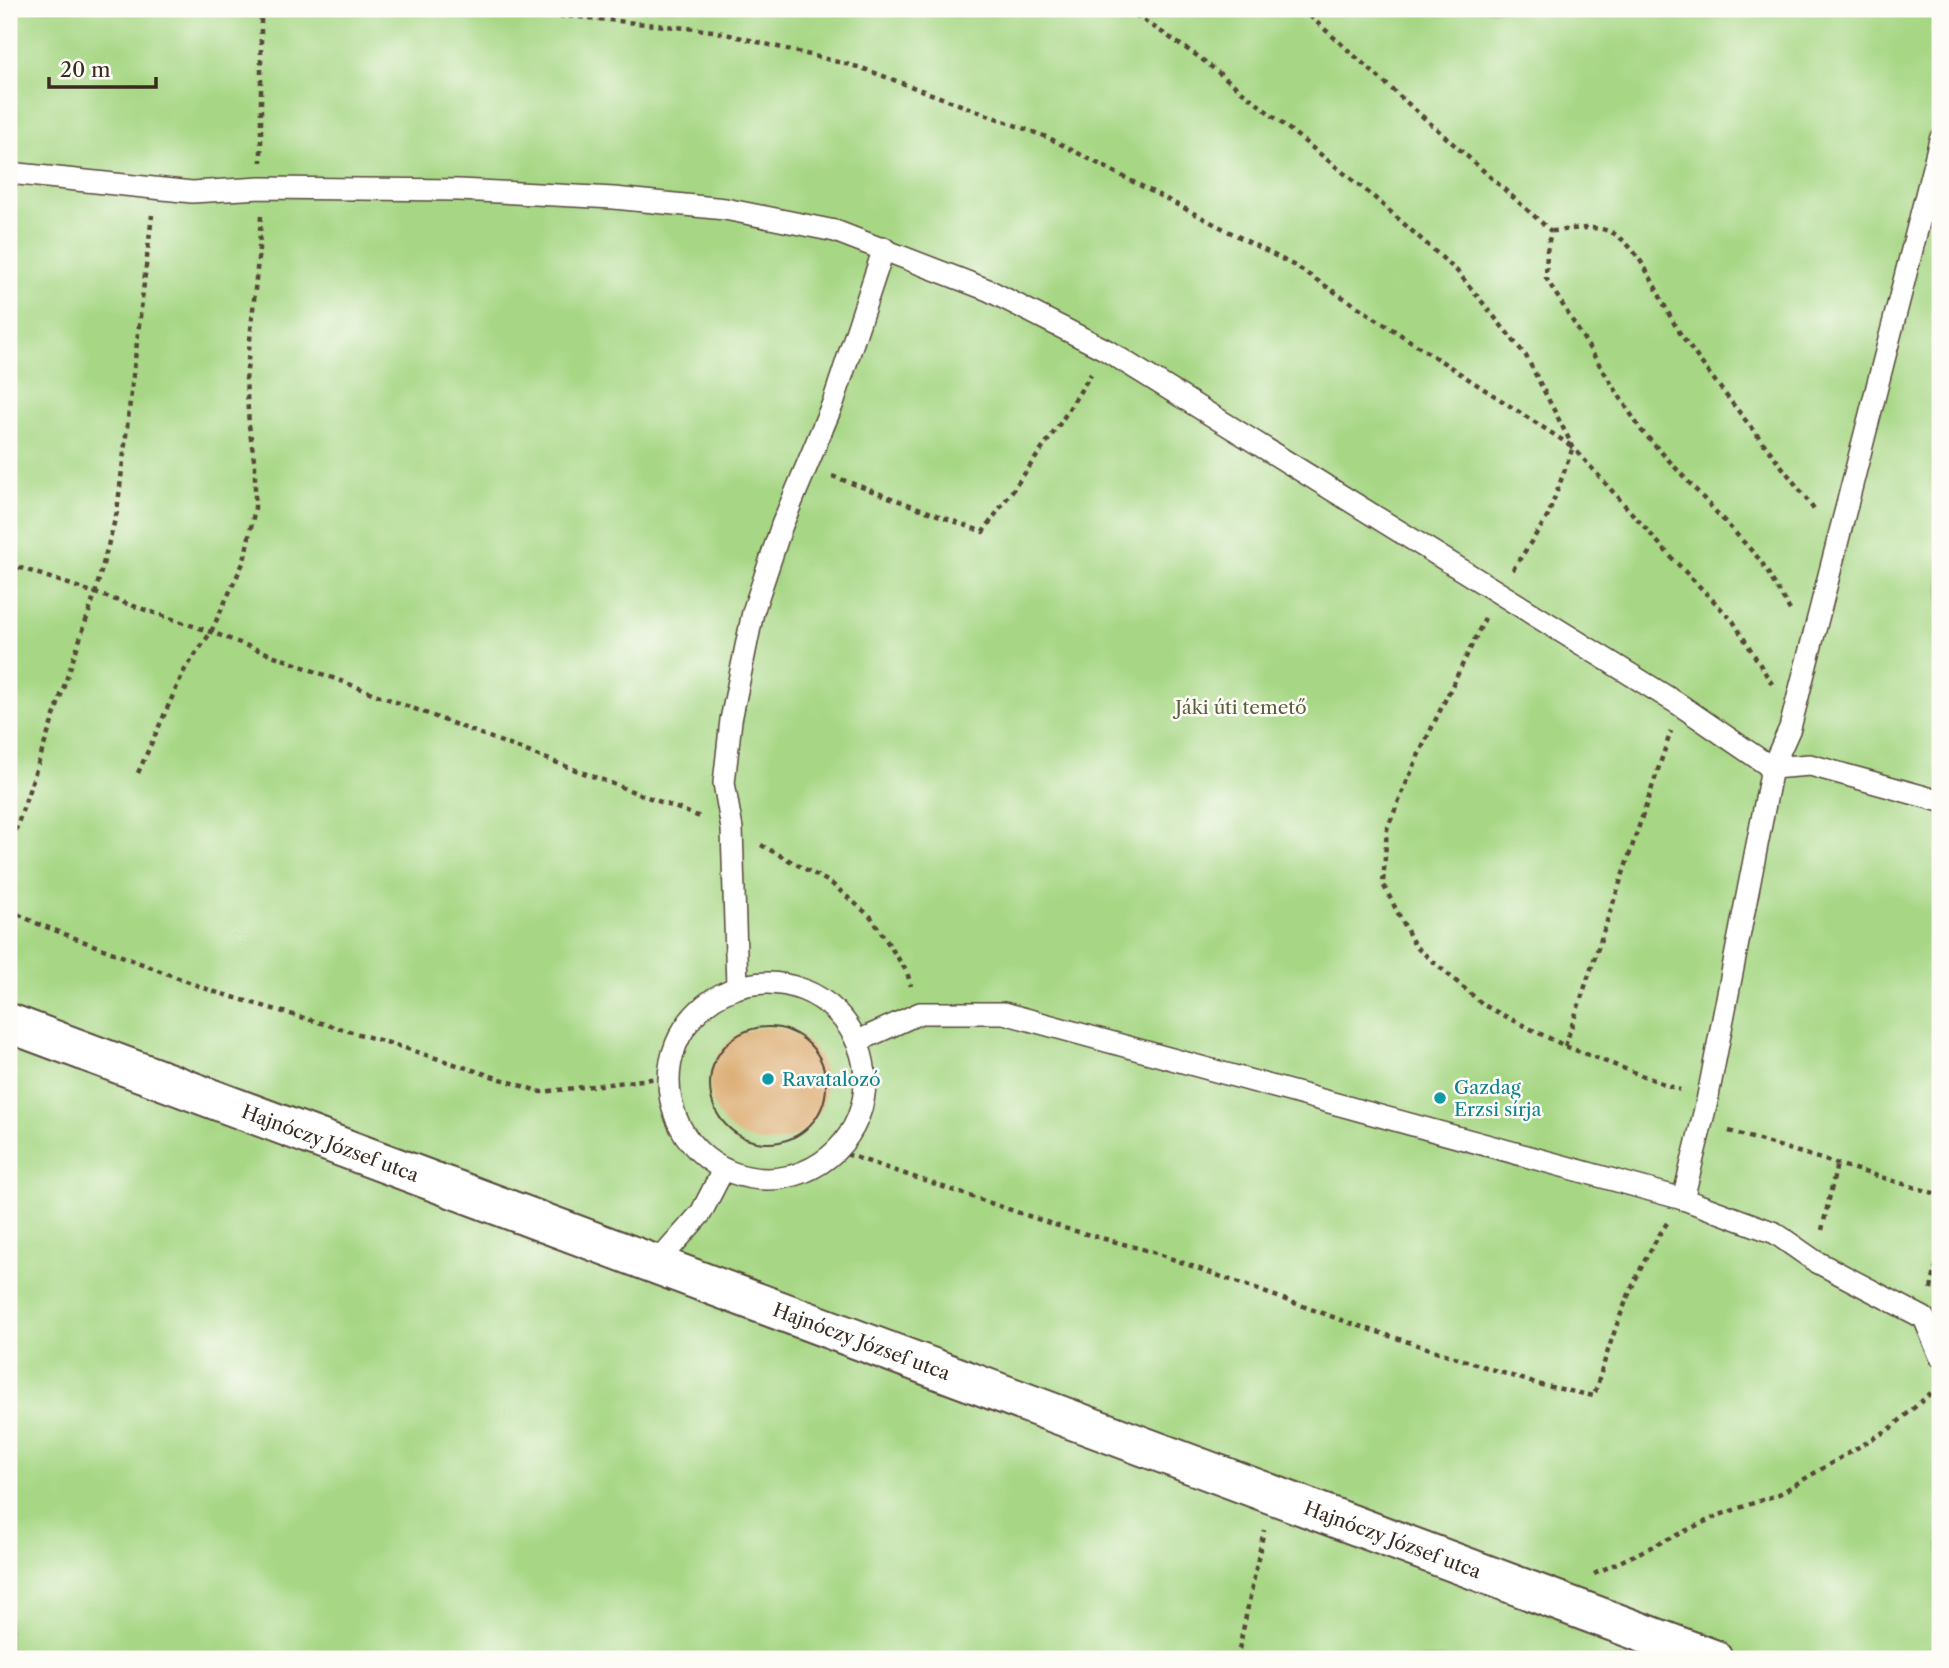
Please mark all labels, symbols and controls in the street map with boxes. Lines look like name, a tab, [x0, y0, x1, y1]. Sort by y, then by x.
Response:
scale bar	[49, 46, 156, 90]
text: 20 m	[60, 57, 111, 82]
park label: Jáki úti temető	[1172, 696, 1307, 719]
place label: Ravatalozó	[782, 1068, 881, 1091]
marker: Ravatalozó	[760, 1071, 776, 1087]
place label: Gazdag Erzsi sírja	[1454, 1076, 1542, 1121]
marker: Gazdag Erzsi sírja	[1432, 1090, 1448, 1106]
street label: Hajnóczy József utca	[238, 1100, 422, 1187]
street label: Hajnóczy József utca	[770, 1298, 953, 1385]
street label: Hajnóczy József utca	[1301, 1496, 1484, 1583]

